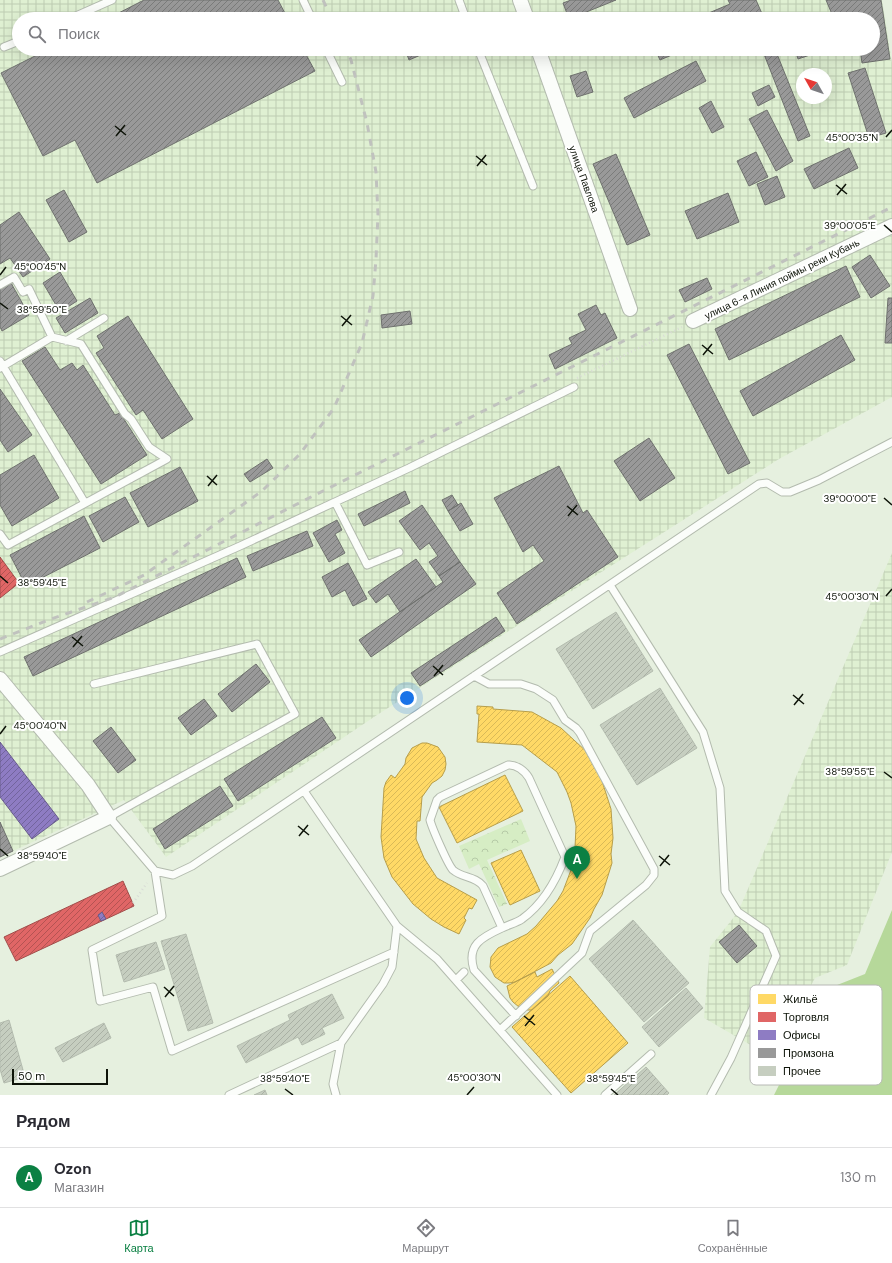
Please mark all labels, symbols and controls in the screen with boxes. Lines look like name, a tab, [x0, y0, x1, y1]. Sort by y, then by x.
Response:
search box	[12, 12, 880, 56]
icon: search	[26, 23, 48, 45]
text: Поиск	[58, 24, 100, 44]
north arrow	[796, 68, 832, 104]
text: 45°00'35"N	[826, 131, 878, 144]
street label: улица Павлова	[566, 144, 602, 215]
text: 39°00'05"E	[824, 219, 876, 232]
street label: улица 6-я Линия поймы реки Кубань	[702, 236, 862, 322]
text: 45°00'45"N	[14, 260, 66, 273]
text: 38°59'50"E	[17, 303, 67, 316]
text: 39°00'00"E	[824, 492, 877, 505]
text: 38°59'45"E	[17, 576, 67, 589]
text: 45°00'30"N	[825, 590, 879, 603]
your location	[397, 688, 417, 708]
text: 45°00'40"N	[13, 719, 67, 732]
text: 38°59'55"E	[825, 765, 875, 778]
pin: A	[564, 846, 590, 879]
text: 38°59'40"E	[17, 849, 67, 862]
legend	[750, 985, 882, 1085]
text: Жильё	[783, 992, 818, 1006]
text: Торговля	[783, 1010, 829, 1024]
text: Офисы	[783, 1028, 820, 1042]
text: Промзона	[783, 1046, 835, 1060]
text: Прочее	[783, 1064, 821, 1078]
scale bar	[12, 1067, 108, 1086]
text: 50 m	[18, 1069, 45, 1083]
text: 45°00'30"N	[447, 1071, 501, 1084]
text: 38°59'40"E	[260, 1072, 310, 1085]
text: 38°59'45"E	[586, 1072, 636, 1085]
text: Рядом	[16, 1110, 71, 1132]
text: Ozon	[54, 1159, 92, 1179]
text: A	[24, 1169, 34, 1186]
text: 130 m	[840, 1169, 876, 1186]
text: Магазин	[54, 1179, 104, 1196]
tab: Карта	[124, 1217, 154, 1255]
tab: Маршрут	[402, 1217, 449, 1255]
tab: Сохранённые	[698, 1217, 768, 1255]

